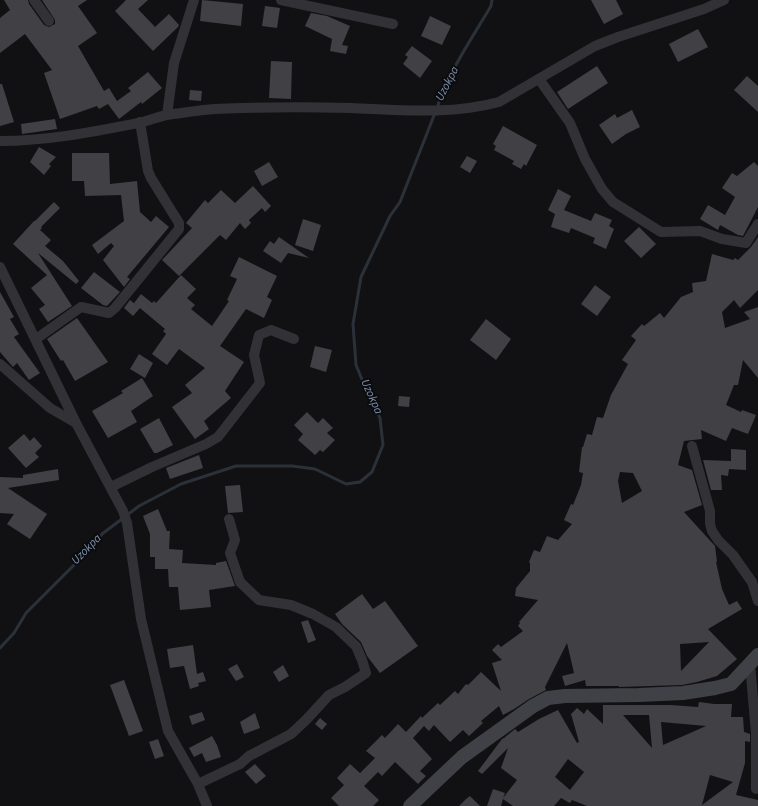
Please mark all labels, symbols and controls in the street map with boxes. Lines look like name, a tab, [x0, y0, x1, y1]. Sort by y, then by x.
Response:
water label: Uzokpa	[433, 64, 463, 104]
water label: Uzokpa	[357, 377, 385, 417]
water label: Uzokpa	[69, 532, 105, 568]

